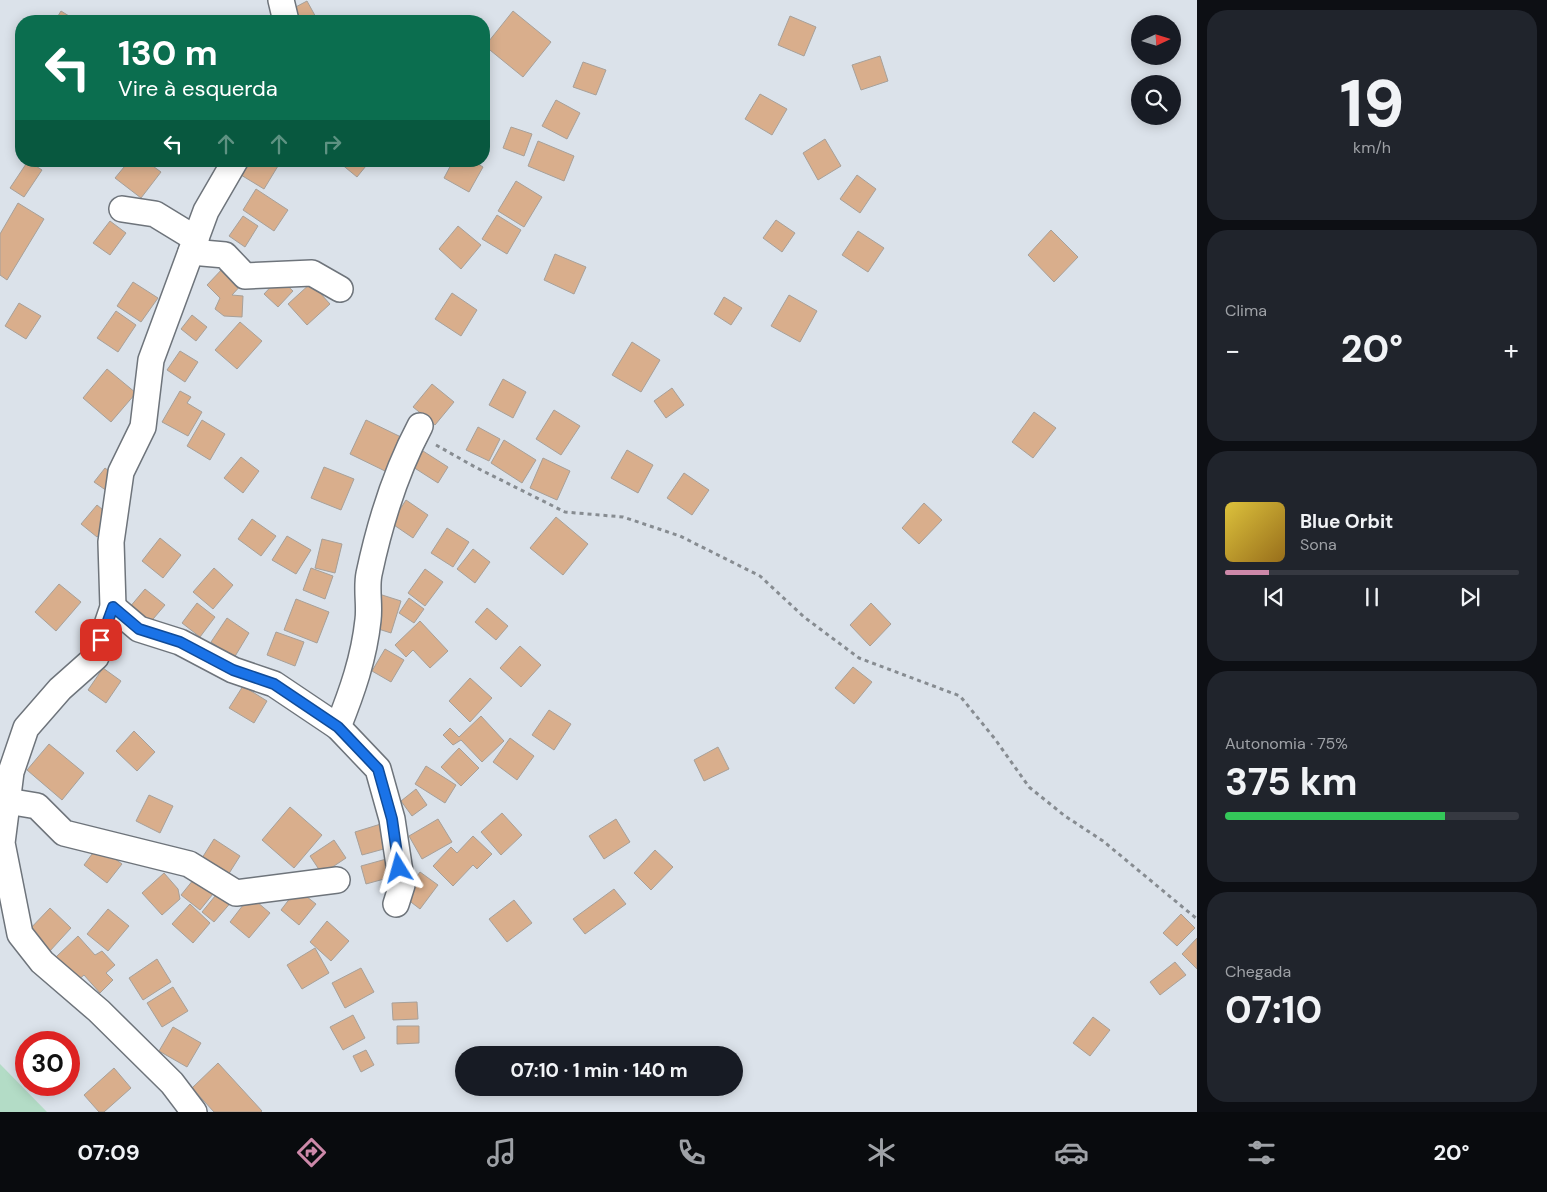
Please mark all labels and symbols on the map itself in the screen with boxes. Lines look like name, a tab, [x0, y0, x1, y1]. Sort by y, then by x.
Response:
north arrow	[1131, 15, 1181, 65]
pin	[80, 619, 122, 661]
position arrow	[372, 841, 424, 893]
speed limit sign: 30	[15, 1031, 80, 1096]

